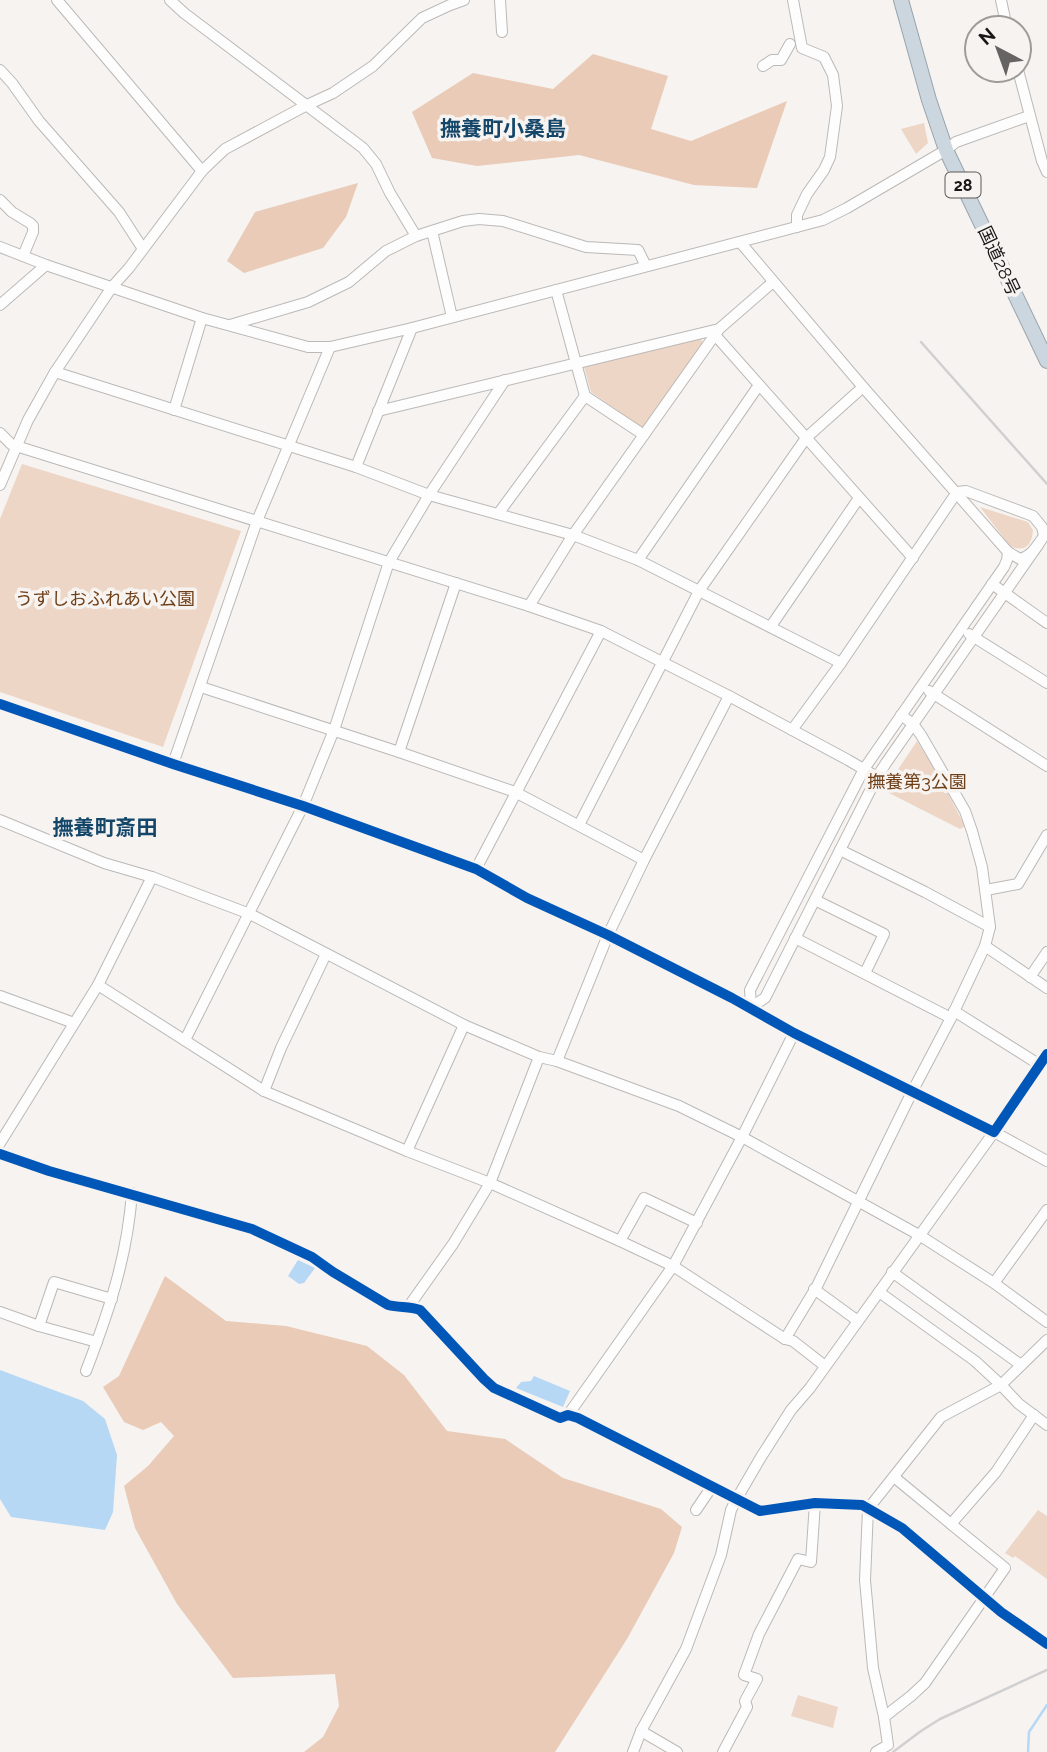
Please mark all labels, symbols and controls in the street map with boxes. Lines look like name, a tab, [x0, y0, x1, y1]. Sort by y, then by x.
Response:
north arrow	[963, 14, 1033, 84]
text: N	[974, 23, 1000, 49]
district label: 撫養町小桑島	[440, 116, 566, 141]
road number: 28	[946, 172, 981, 197]
street label: 国道28号	[974, 223, 1025, 299]
park label: うずしおふれあい公園	[15, 588, 195, 609]
park label: 撫養第3公園	[867, 771, 967, 792]
district label: 撫養町斎田	[53, 815, 158, 840]

